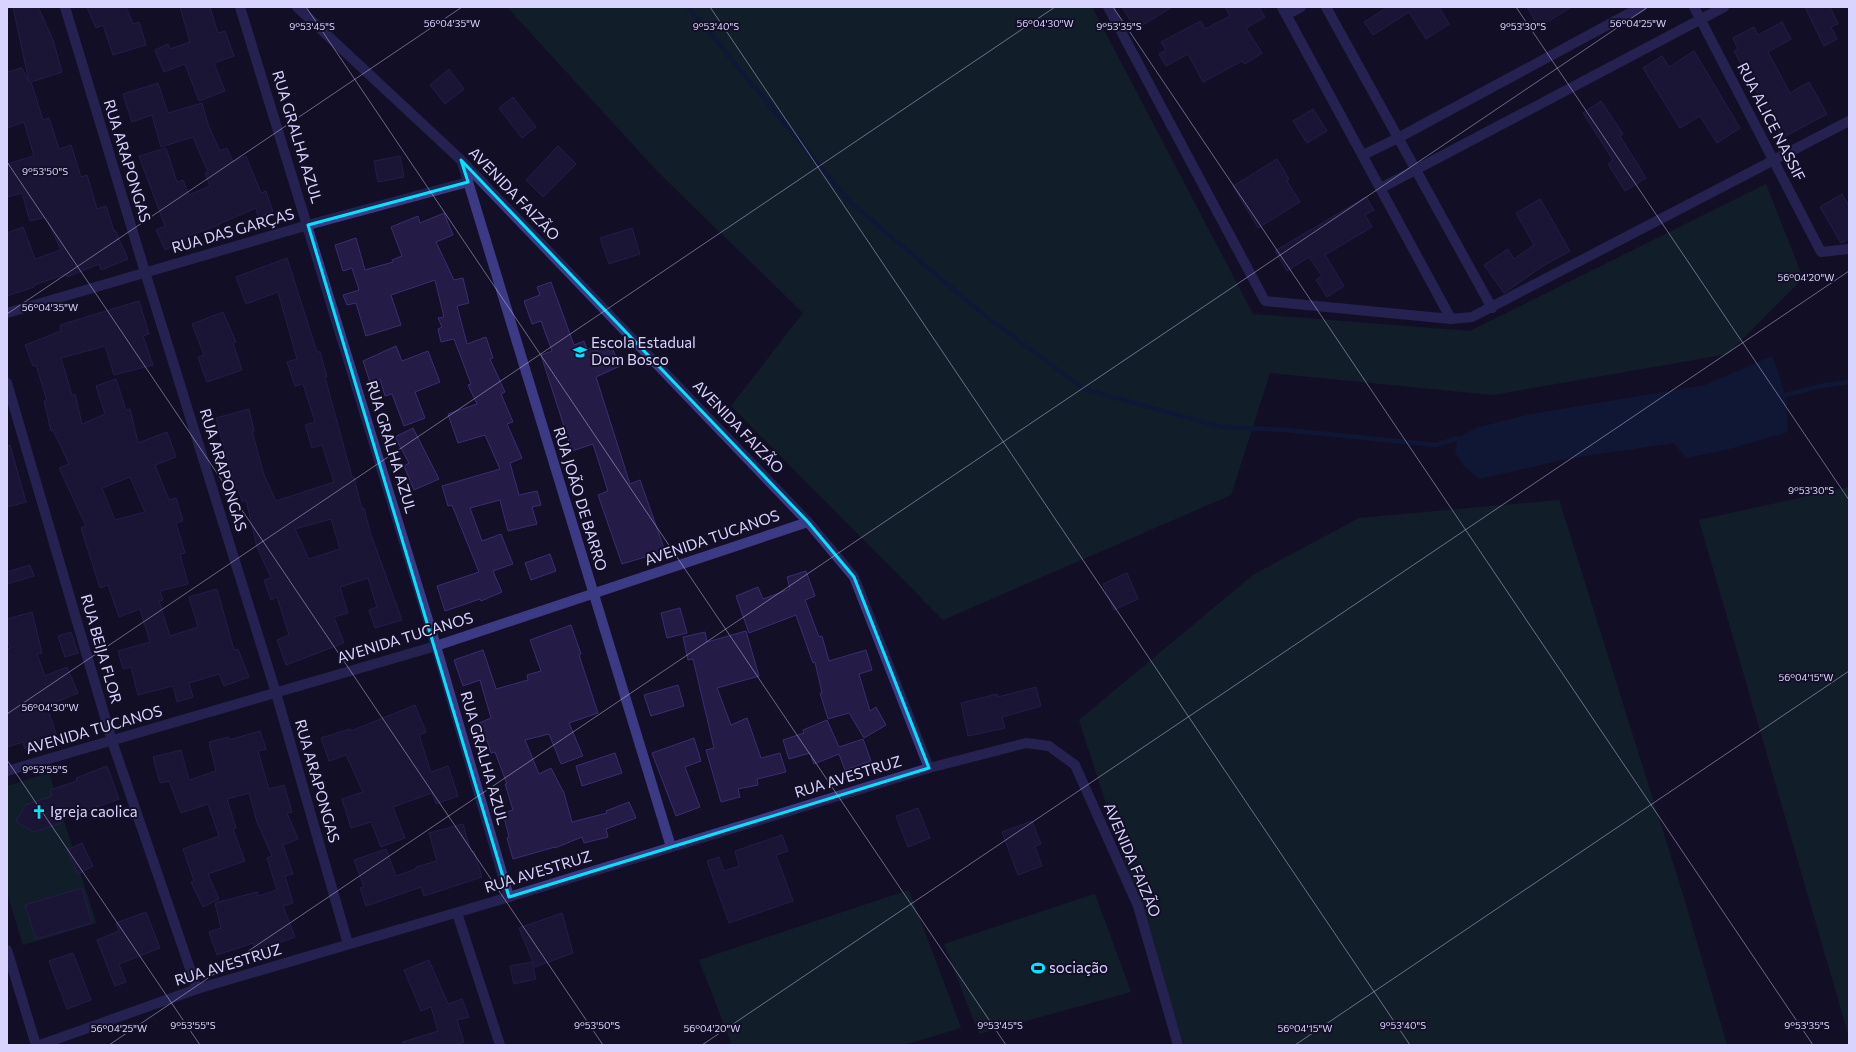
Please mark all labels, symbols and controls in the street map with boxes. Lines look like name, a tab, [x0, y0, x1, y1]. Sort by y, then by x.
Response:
text: 56°04'35"W	[424, 17, 480, 29]
text: 56°04'30"W	[1016, 17, 1074, 29]
text: 56°04'25"W	[1610, 17, 1666, 29]
text: 9°53'45"S	[289, 20, 335, 32]
text: 9°53'40"S	[693, 20, 739, 32]
text: 9°53'35"S	[1096, 20, 1142, 32]
text: 9°53'30"S	[1500, 20, 1546, 32]
street label: RUA ALICE NASSIF	[1734, 59, 1810, 184]
street label: RUA GRALHA AZUL	[269, 68, 327, 206]
street label: RUA ARAPONGAS	[101, 97, 155, 224]
street label: AVENIDA FAIZÃO	[466, 143, 564, 244]
text: 9°53'50"S	[22, 165, 68, 177]
street label: RUA DAS GARÇAS	[169, 204, 296, 256]
text: 56°04'20"W	[1777, 271, 1835, 283]
text: 56°04'35"W	[22, 301, 78, 313]
place label: Escola Estadual Dom Bosco	[591, 333, 696, 368]
school or university icon: Escola Estadual Dom Bosco	[572, 344, 588, 360]
street label: AVENIDA FAIZÃO	[690, 376, 788, 477]
street label: RUA GRALHA AZUL	[363, 378, 421, 516]
street label: RUA ARAPONGAS	[197, 406, 251, 533]
street label: RUA JOÃO DE BARRO	[550, 425, 611, 573]
text: 9°53'30"S	[1788, 484, 1834, 496]
street label: AVENIDA TUCANOS	[642, 505, 782, 569]
street label: RUA BEIJA FLOR	[78, 592, 126, 706]
street label: AVENIDA TUCANOS	[334, 608, 475, 666]
text: 56°04'15"W	[1779, 671, 1833, 683]
street label: RUA GRALHA AZUL	[457, 689, 513, 827]
text: 56°04'30"W	[21, 701, 79, 713]
street label: AVENIDA TUCANOS	[23, 701, 164, 757]
street label: RUA ARAPONGAS	[292, 717, 344, 845]
street label: RUA AVESTRUZ	[792, 751, 903, 801]
text: 9°53'55"S	[22, 763, 68, 775]
street label: AVENIDA FAIZÃO	[1101, 800, 1165, 920]
place label: Igreja caolica	[50, 802, 138, 820]
church icon: Igreja caolica	[31, 804, 47, 820]
street label: RUA AVESTRUZ	[482, 846, 593, 896]
street label: RUA AVESTRUZ	[172, 939, 283, 989]
place label: sociação	[1049, 958, 1108, 976]
sports icon: sociação	[1030, 960, 1046, 976]
text: 9°53'55"S	[170, 1019, 216, 1031]
text: 9°53'50"S	[574, 1019, 620, 1031]
text: 9°53'45"S	[977, 1019, 1023, 1031]
text: 9°53'40"S	[1380, 1019, 1426, 1031]
text: 9°53'35"S	[1784, 1019, 1830, 1031]
text: 56°04'25"W	[91, 1022, 147, 1034]
text: 56°04'20"W	[683, 1022, 741, 1034]
text: 56°04'15"W	[1278, 1022, 1332, 1034]

